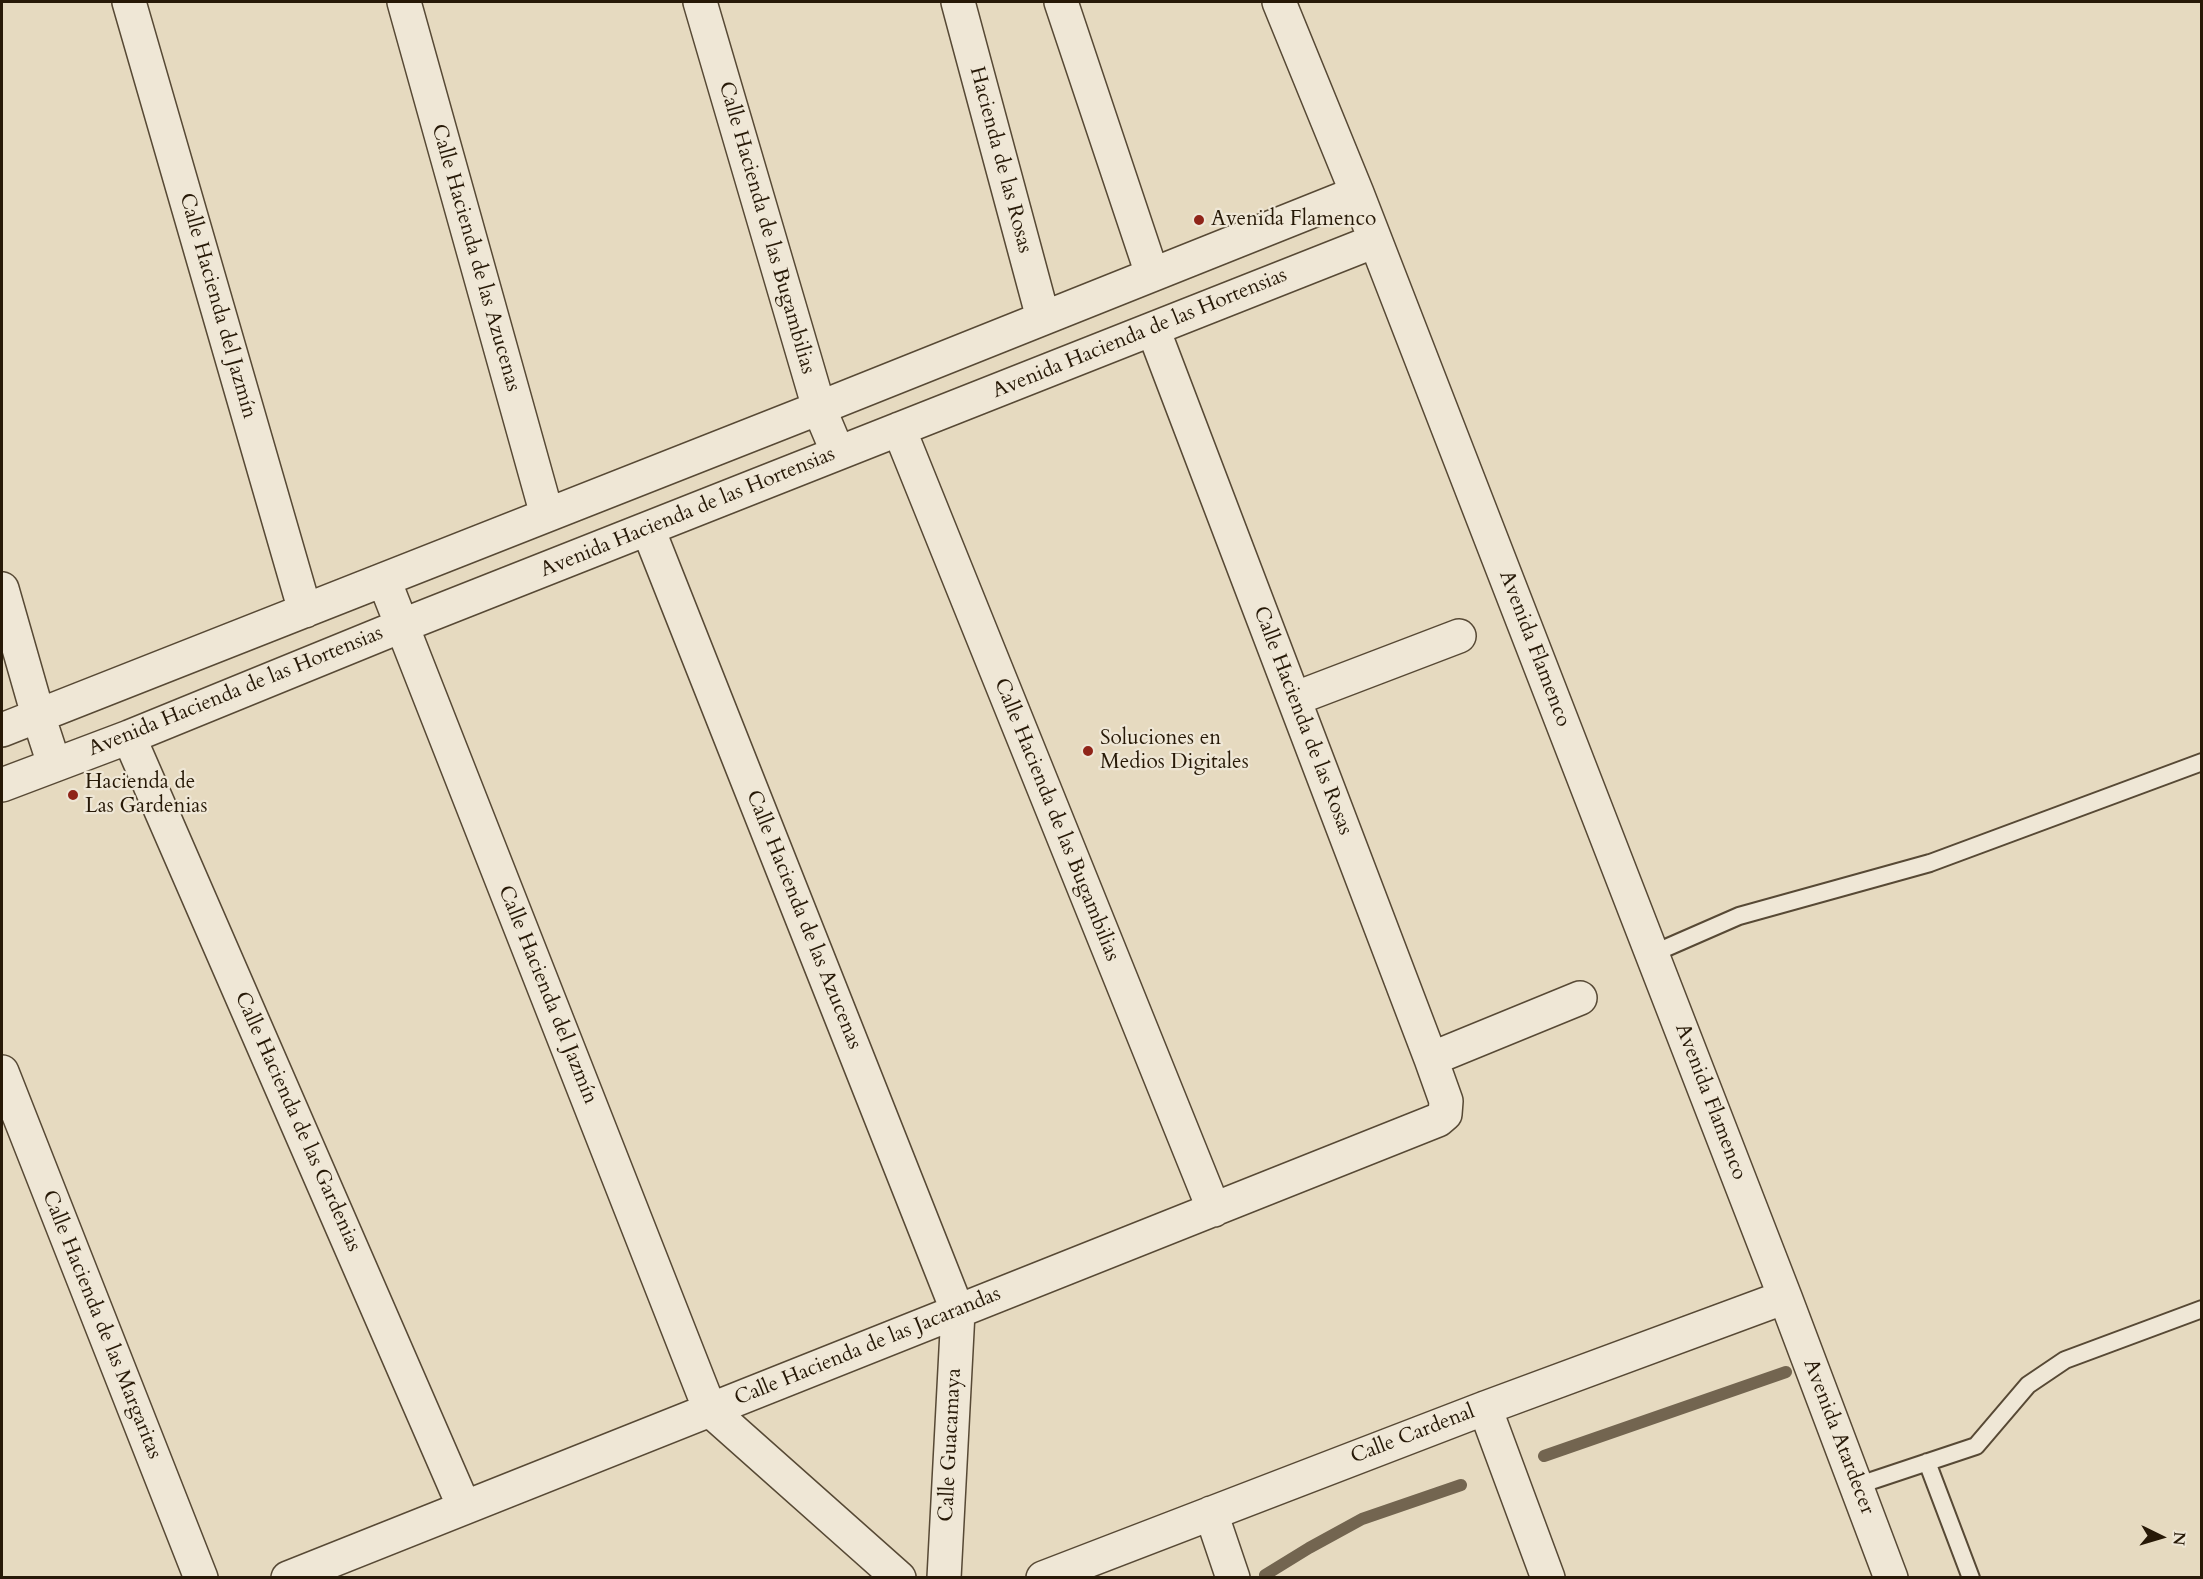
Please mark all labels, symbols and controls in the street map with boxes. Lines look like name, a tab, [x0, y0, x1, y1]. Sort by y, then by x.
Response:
street label: Hacienda de las Rosas	[963, 64, 1037, 256]
street label: Calle Hacienda de las Bugambilias	[712, 79, 820, 377]
street label: Calle Hacienda de las Azucenas	[425, 121, 525, 395]
street label: Calle Hacienda del Jazmín	[173, 190, 261, 422]
place label: Avenida Flamenco	[1211, 207, 1376, 233]
marker: Avenida Flamenco	[1192, 213, 1206, 227]
street label: Avenida Hacienda de las Hortensias	[989, 263, 1291, 405]
street label: Avenida Hacienda de las Hortensias	[537, 442, 839, 584]
street label: Avenida Flamenco	[1493, 567, 1575, 731]
street label: Calle Hacienda de las Rosas	[1247, 603, 1357, 839]
street label: Avenida Hacienda de las Hortensias	[85, 621, 387, 763]
street label: Calle Hacienda de las Bugambilias	[988, 675, 1124, 965]
place label: Soluciones en Medios Digitales	[1100, 726, 1249, 776]
marker: Soluciones en Medios Digitales	[1081, 744, 1095, 758]
place label: Hacienda de Las Gardenias	[85, 770, 207, 820]
street label: Calle Hacienda de las Azucenas	[739, 787, 867, 1053]
marker: Hacienda de Las Gardenias	[66, 788, 80, 802]
street label: Calle Hacienda del Jazmín	[492, 882, 602, 1108]
street label: Calle Hacienda de las Gardenias	[228, 988, 366, 1256]
street label: Avenida Flamenco	[1669, 1020, 1751, 1184]
street label: Calle Hacienda de las Margaritas	[35, 1187, 167, 1463]
street label: Calle Hacienda de las Jacarandas	[731, 1282, 1005, 1412]
street label: Avenida Atardecer	[1797, 1356, 1879, 1518]
street label: Calle Guacamaya	[934, 1368, 968, 1522]
street label: Calle Cardenal	[1347, 1400, 1479, 1470]
north arrow	[2131, 1507, 2191, 1567]
text: N	[2167, 1531, 2190, 1546]

